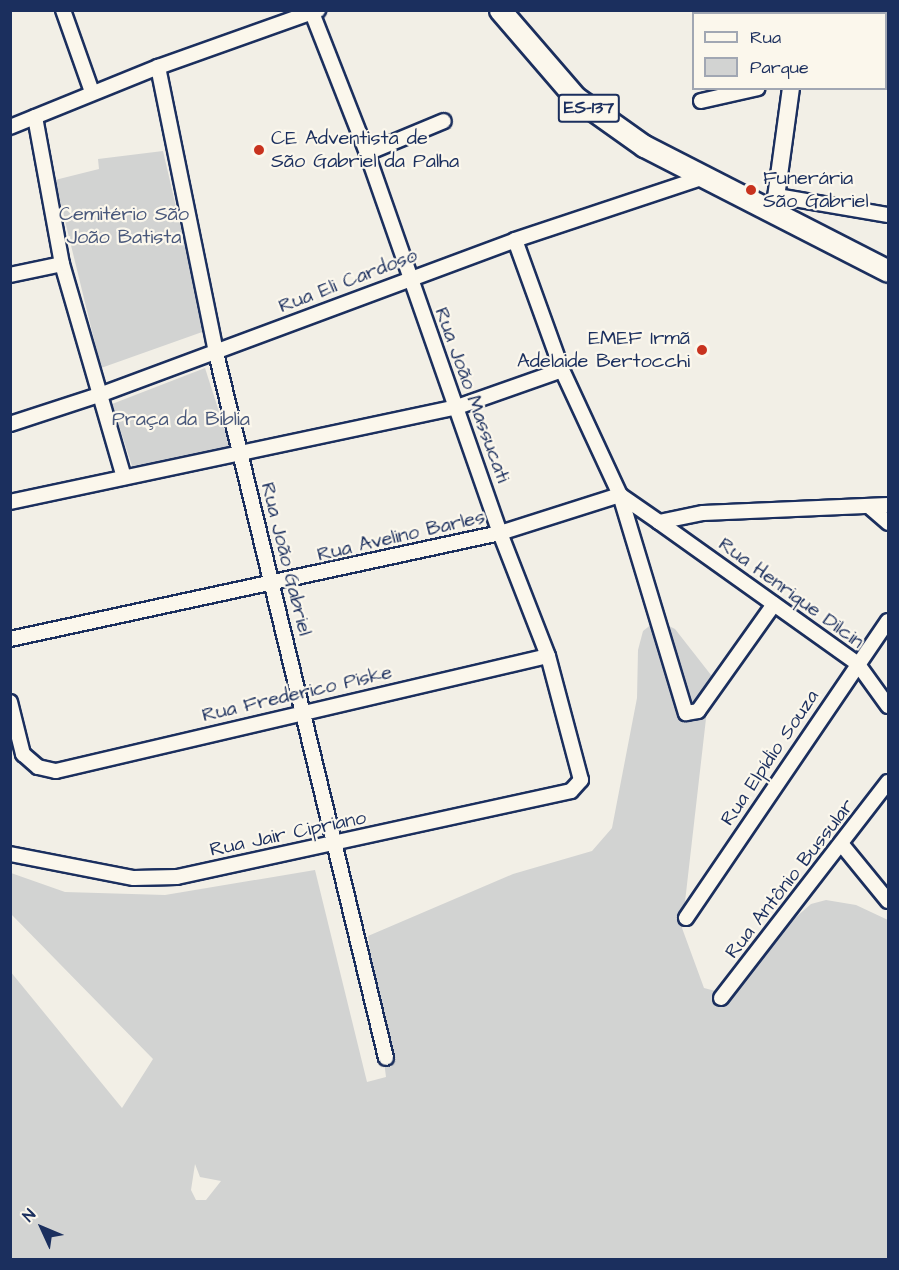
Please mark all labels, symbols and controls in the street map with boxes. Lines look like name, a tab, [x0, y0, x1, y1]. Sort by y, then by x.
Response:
legend	[692, 12, 887, 90]
text: Rua	[750, 25, 781, 50]
text: Parque	[750, 55, 809, 80]
road number: ES-137	[558, 93, 620, 123]
place label: CE Adventista de São Gabriel da Palha	[271, 126, 459, 173]
marker: CE Adventista de São Gabriel da Palha	[252, 143, 266, 157]
place label: Funerária São Gabriel	[763, 166, 869, 213]
marker: Funerária São Gabriel	[744, 183, 758, 197]
park label: Cemitério São João Batista	[59, 202, 189, 249]
street label: Rua Eli Cardoso	[275, 243, 421, 319]
street label: Rua João Massucati	[429, 304, 515, 486]
place label: EMEF Irmã Adelaide Bertocchi	[517, 326, 690, 373]
marker: EMEF Irmã Adelaide Bertocchi	[695, 343, 709, 357]
park label: Praça da Bíblia	[112, 407, 250, 431]
street label: Rua João Gabriel	[255, 480, 317, 638]
street label: Rua Avelino Barles	[315, 505, 487, 567]
street label: Rua Henrique Dilcin	[714, 532, 868, 654]
street label: Rua Frederico Piske	[200, 660, 394, 728]
street label: Rua Elpídio Souza	[716, 686, 824, 830]
street label: Rua Antônio Bussular	[720, 794, 860, 964]
street label: Rua Jair Cipriano	[208, 806, 368, 862]
north arrow	[12, 1198, 72, 1258]
text: N	[18, 1204, 40, 1227]

